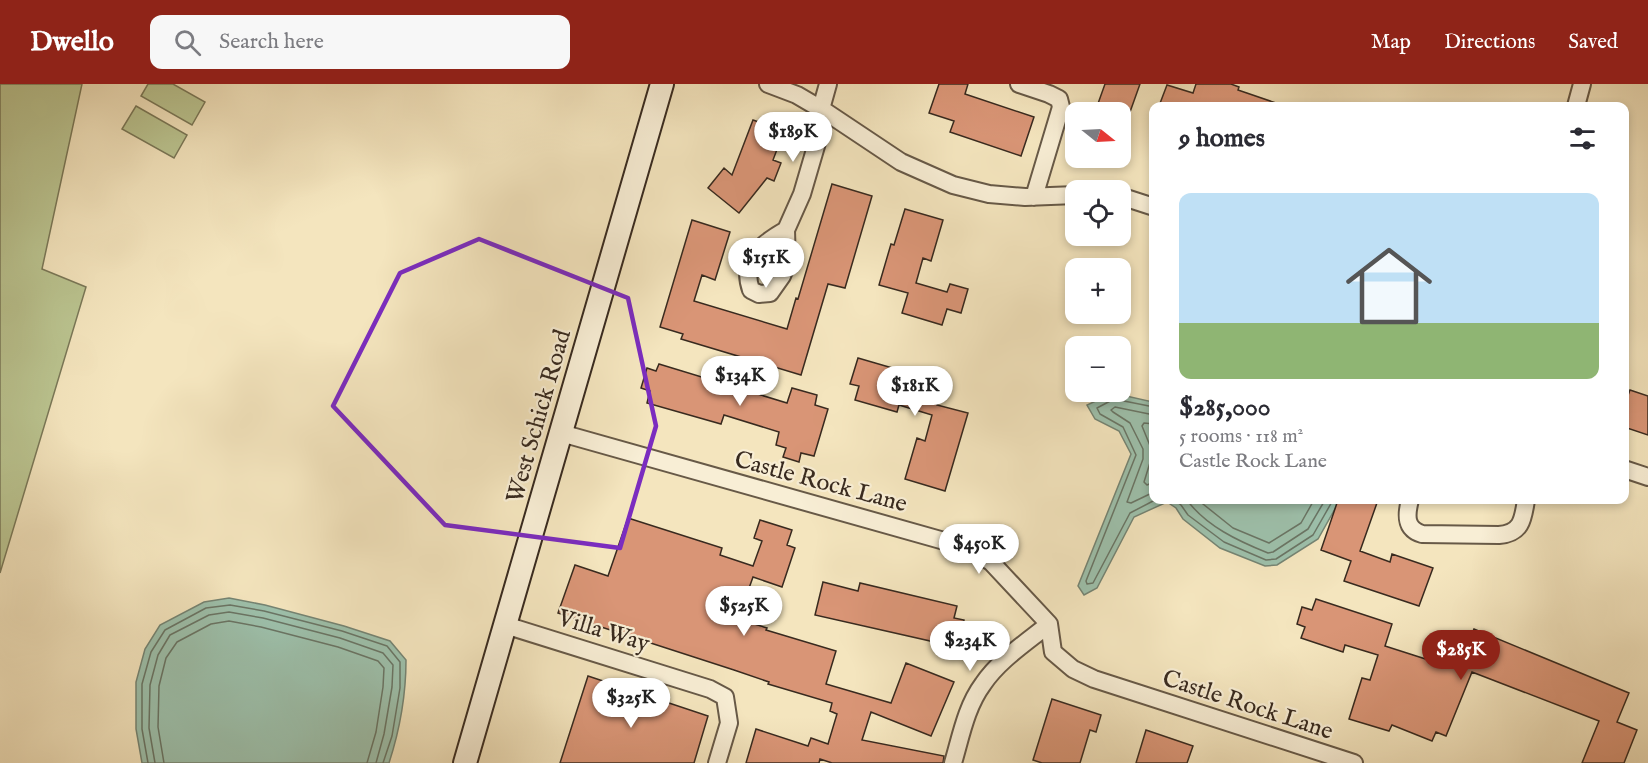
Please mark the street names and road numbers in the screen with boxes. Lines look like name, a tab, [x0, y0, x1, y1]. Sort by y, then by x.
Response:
street label: West Schick Road	[500, 326, 579, 507]
street label: Castle Rock Lane	[731, 444, 910, 520]
street label: Villa Way	[553, 603, 653, 660]
street label: Castle Rock Lane	[1158, 663, 1337, 748]

